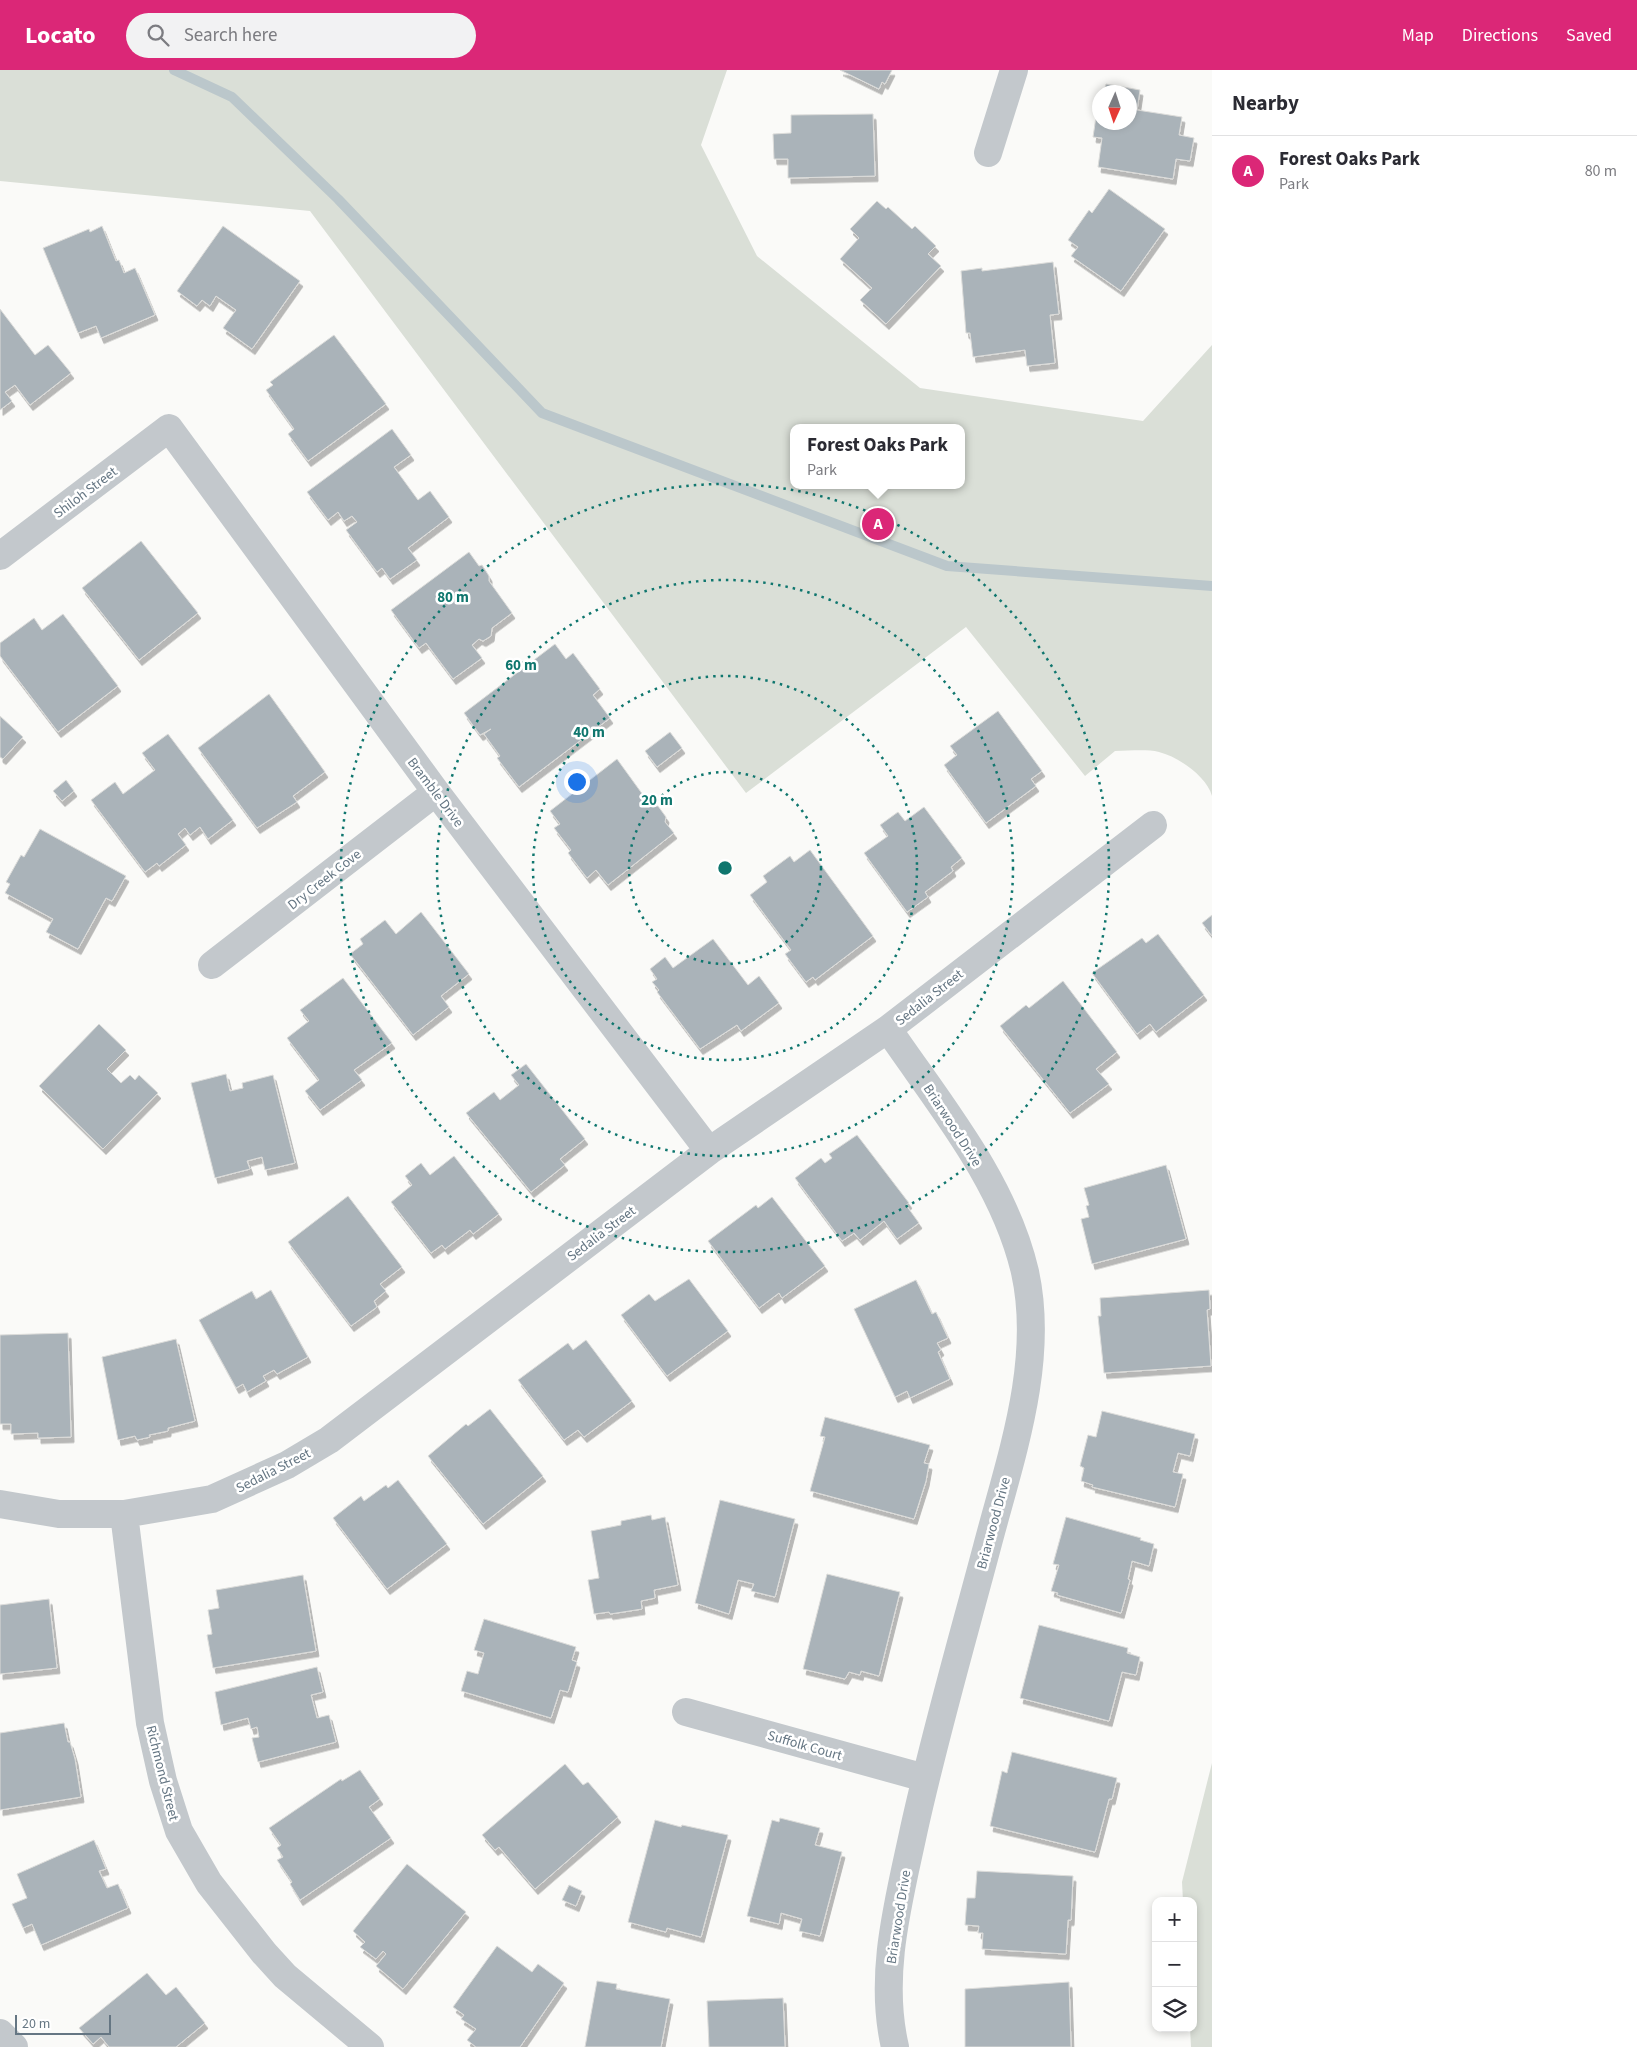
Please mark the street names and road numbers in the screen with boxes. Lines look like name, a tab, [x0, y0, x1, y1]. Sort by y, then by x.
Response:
street label: Shiloh Street	[50, 462, 122, 523]
street label: Bramble Drive	[402, 754, 468, 832]
street label: Dry Creek Cove	[284, 845, 366, 915]
street label: Sedalia Street	[891, 965, 968, 1031]
street label: Briarwood Drive	[918, 1080, 986, 1171]
street label: Sedalia Street	[563, 1201, 640, 1266]
street label: Sedalia Street	[233, 1443, 314, 1498]
street label: Briarwood Drive	[972, 1475, 1016, 1572]
street label: Richmond Street	[140, 1723, 184, 1823]
street label: Suffolk Court	[765, 1726, 845, 1766]
street label: Briarwood Drive	[882, 1869, 916, 1966]

